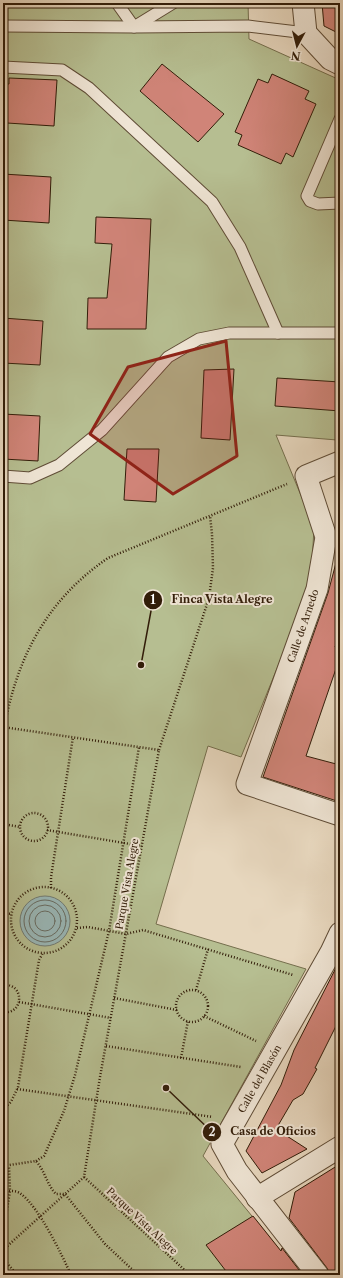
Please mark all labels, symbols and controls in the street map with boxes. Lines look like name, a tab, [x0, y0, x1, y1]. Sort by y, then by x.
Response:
north arrow	[277, 26, 317, 66]
text: N	[290, 48, 301, 63]
callout: Finca Vista Alegre	[143, 588, 281, 611]
street label: Calle de Arnedo	[284, 588, 322, 664]
text: 1	[150, 592, 156, 607]
text: Finca Vista Alegre	[171, 592, 273, 606]
street label: Parque Vista Alegre	[113, 837, 141, 931]
street label: Calle del Blasón	[235, 1041, 284, 1115]
callout: Casa de Oficios	[202, 1120, 324, 1143]
text: 2	[208, 1124, 216, 1139]
text: Casa de Oficios	[230, 1124, 316, 1138]
street label: Parque Vista Alegre	[104, 1185, 180, 1258]

